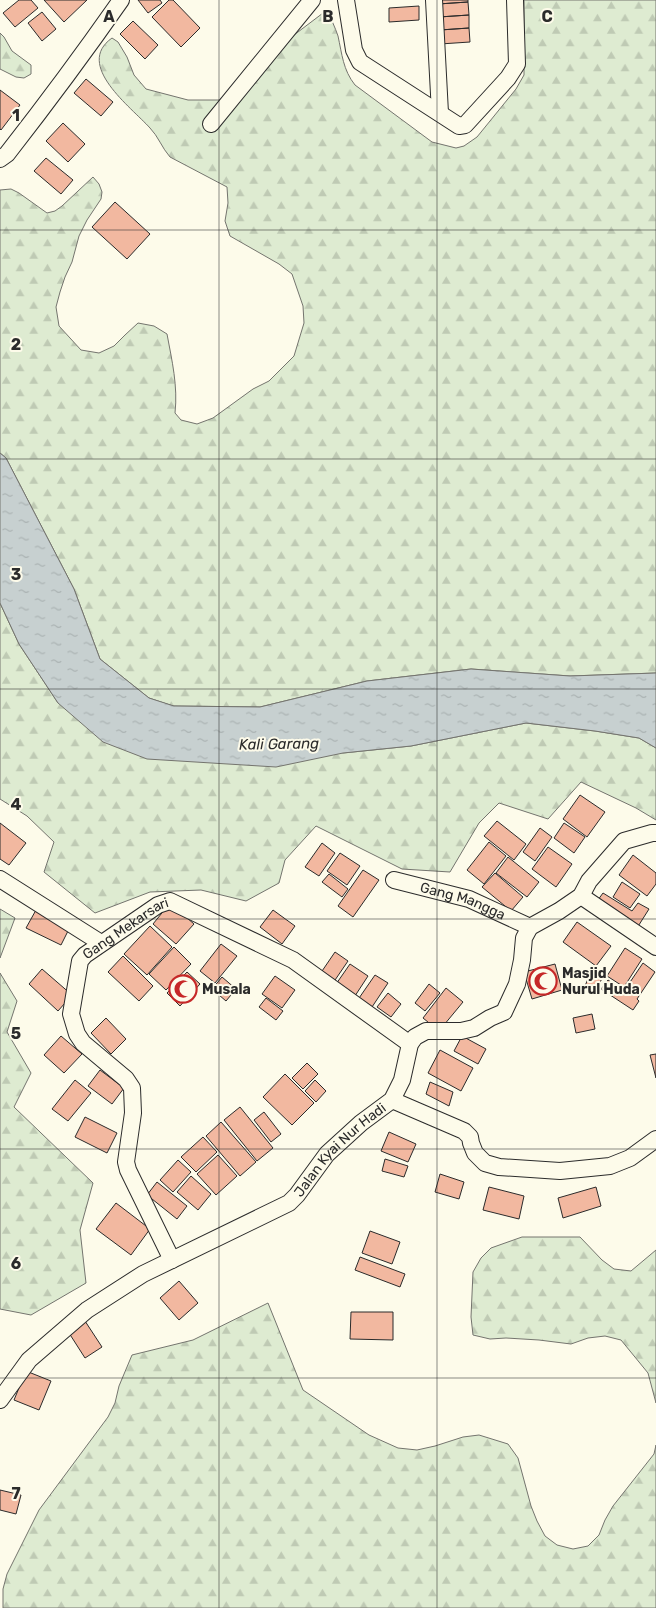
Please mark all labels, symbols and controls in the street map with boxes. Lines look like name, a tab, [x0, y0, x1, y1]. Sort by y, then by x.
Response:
text: A	[103, 7, 115, 26]
text: B	[322, 7, 334, 26]
text: C	[541, 7, 553, 26]
text: 1	[12, 106, 20, 125]
text: 2	[11, 335, 21, 354]
text: 3	[11, 565, 21, 584]
water label: Kali Garang	[239, 734, 319, 754]
text: 4	[11, 795, 22, 814]
street label: Gang Mangga	[418, 878, 508, 923]
street label: Gang Mekarsari	[79, 894, 171, 963]
place label: Masjid Nurul Huda	[562, 965, 640, 998]
mosque icon: Masjid Nurul Huda	[528, 966, 558, 996]
mosque icon: Musala	[168, 974, 198, 1004]
place label: Musala	[202, 981, 251, 998]
text: 5	[11, 1024, 21, 1043]
street label: Jalan Kyai Nur Hadi	[290, 1099, 389, 1200]
text: 6	[11, 1254, 21, 1273]
text: 7	[11, 1484, 21, 1503]

